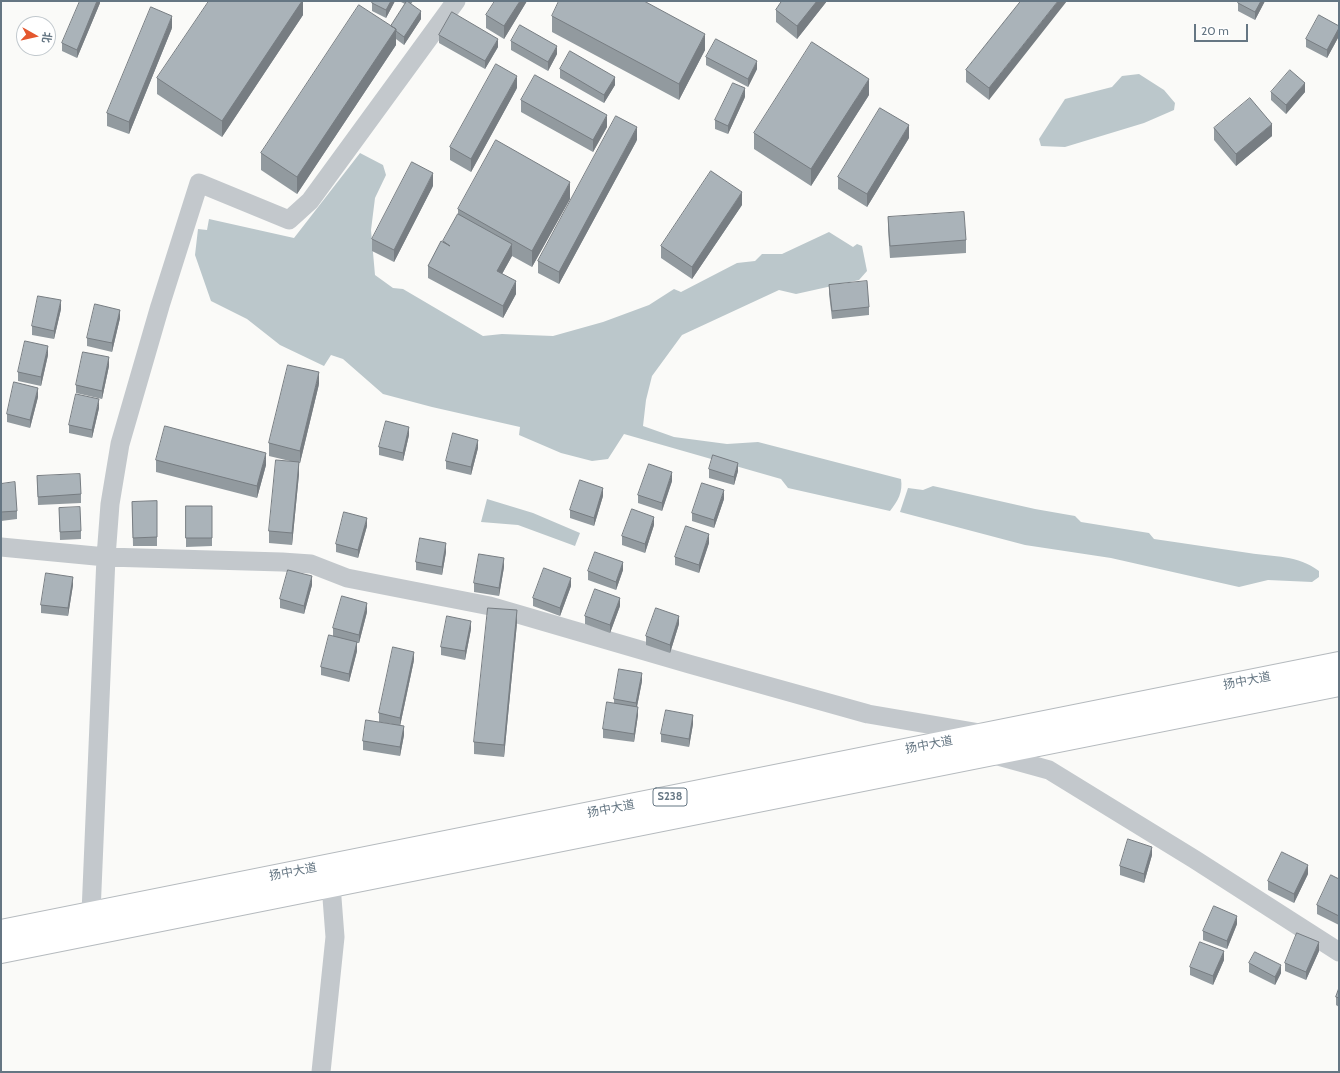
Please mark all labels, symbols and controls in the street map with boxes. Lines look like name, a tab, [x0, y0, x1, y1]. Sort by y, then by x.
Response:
north arrow	[16, 16, 56, 56]
scale bar	[1196, 16, 1250, 42]
text: 20 m	[1201, 23, 1229, 38]
text: 北	[39, 31, 55, 44]
street label: 扬中大道	[1222, 669, 1272, 693]
street label: 扬中大道	[904, 733, 954, 757]
road number: S238	[653, 788, 687, 806]
street label: 扬中大道	[586, 797, 636, 821]
street label: 扬中大道	[268, 860, 318, 884]

